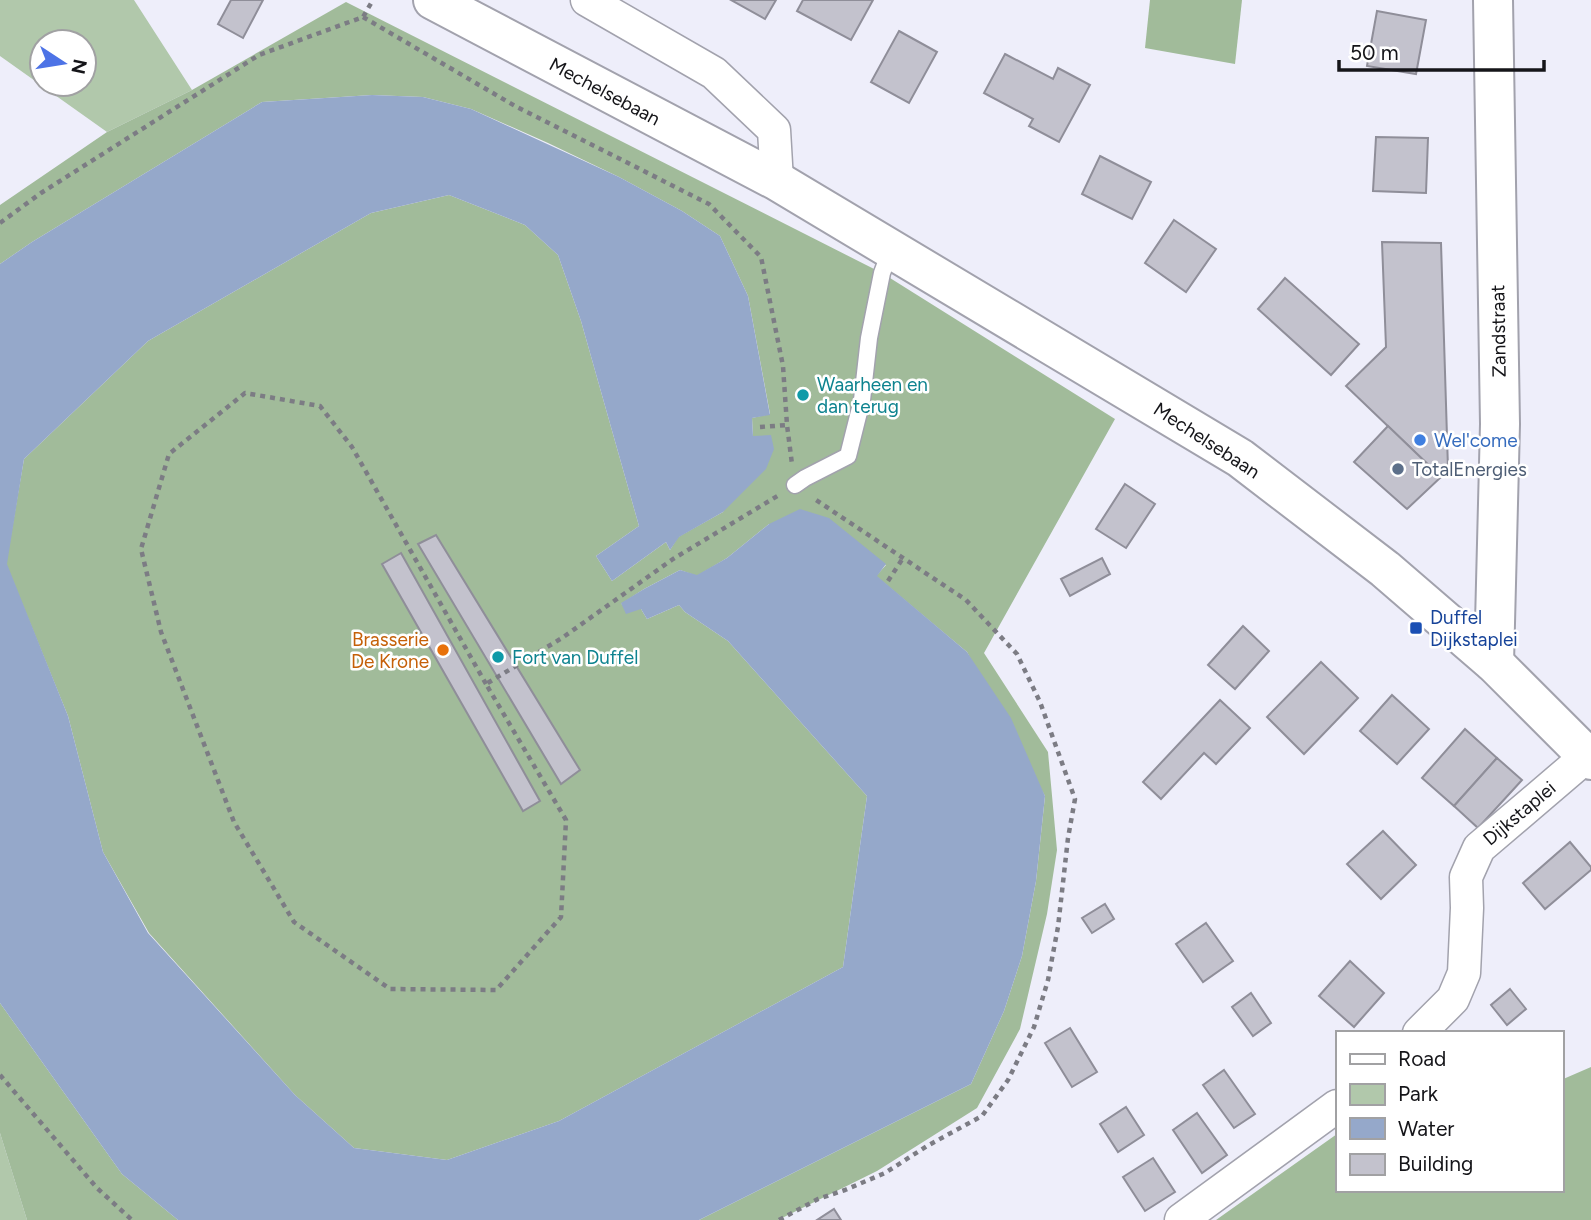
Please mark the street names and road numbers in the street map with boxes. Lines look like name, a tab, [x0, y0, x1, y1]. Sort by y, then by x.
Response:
street label: Mechelsebaan	[545, 53, 664, 130]
street label: Zandstraat	[1486, 284, 1511, 378]
street label: Mechelsebaan	[1149, 397, 1264, 483]
street label: Dijkstaplei	[1478, 776, 1560, 850]

